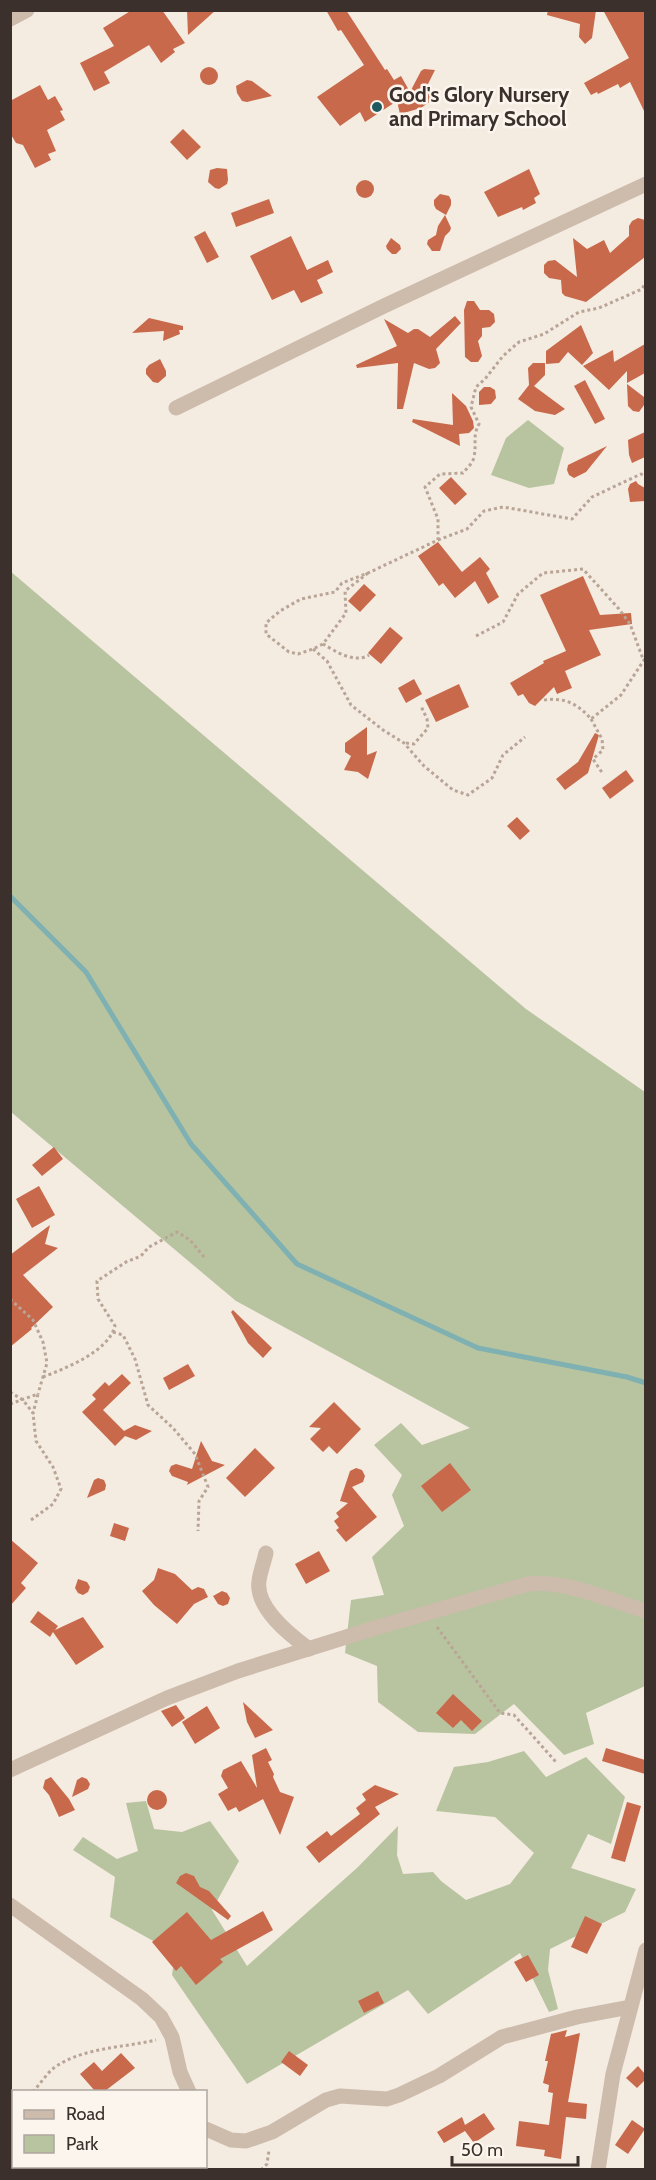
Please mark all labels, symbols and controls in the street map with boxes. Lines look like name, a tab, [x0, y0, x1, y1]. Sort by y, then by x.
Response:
place label: God's Glory Nursery and Primary School	[389, 82, 570, 131]
marker: God's Glory Nursery and Primary School	[370, 100, 384, 114]
legend	[12, 2090, 207, 2168]
text: Road	[66, 2103, 105, 2125]
scale bar	[452, 2129, 578, 2167]
text: Park	[66, 2133, 99, 2155]
text: 50 m	[461, 2139, 503, 2161]

